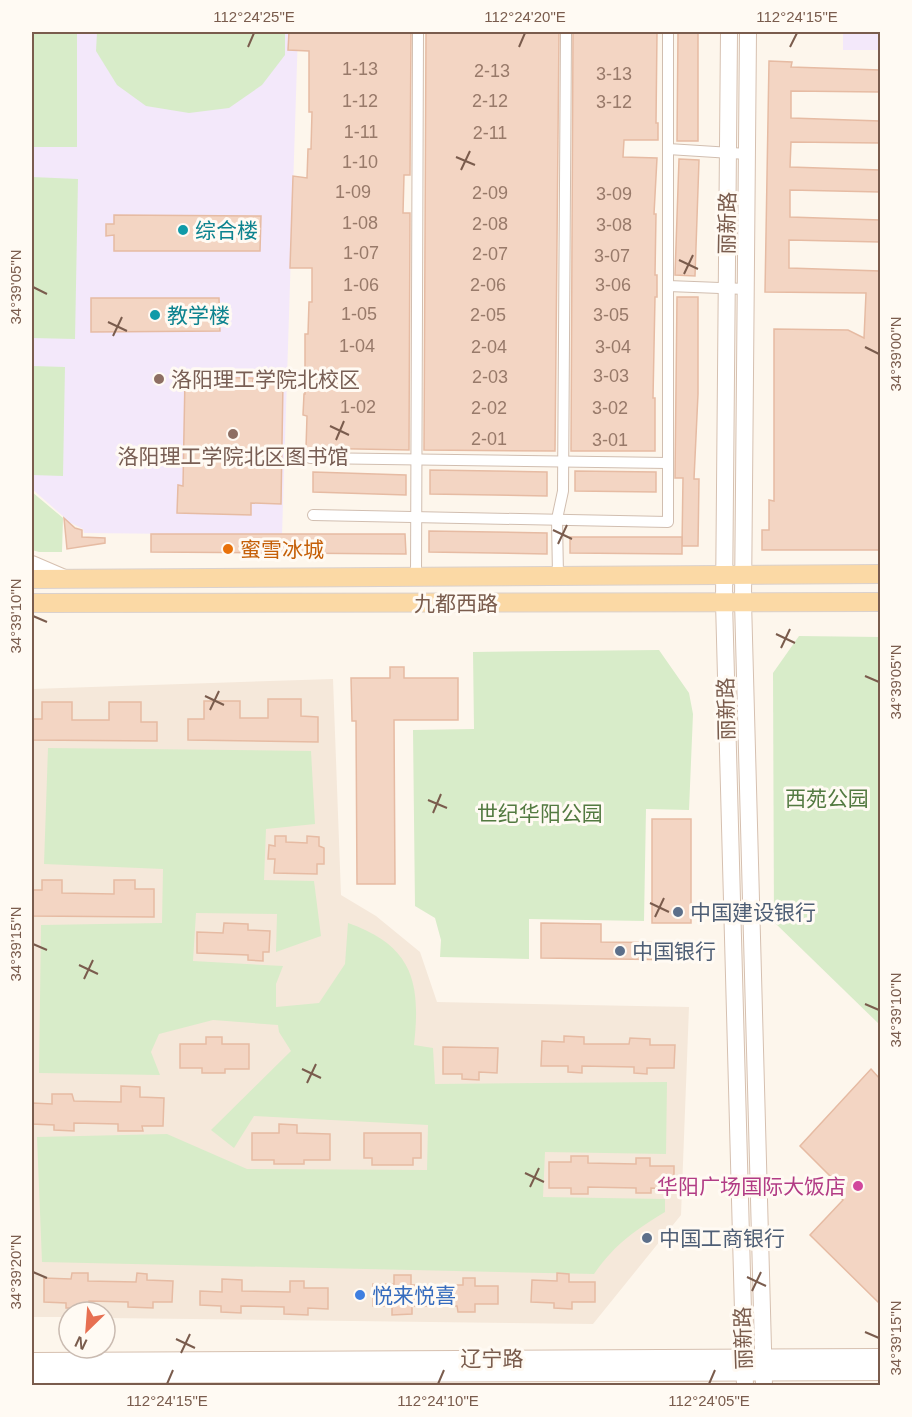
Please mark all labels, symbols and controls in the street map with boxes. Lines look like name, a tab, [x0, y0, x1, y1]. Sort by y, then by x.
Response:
text: 112°24'25"E	[213, 8, 295, 25]
text: 112°24'20"E	[484, 8, 566, 25]
text: 112°24'15"E	[756, 8, 838, 25]
house number: 1-13	[342, 59, 378, 79]
house number: 2-13	[474, 61, 510, 81]
house number: 3-13	[596, 64, 632, 84]
house number: 1-12	[342, 91, 378, 111]
house number: 2-12	[472, 91, 508, 111]
house number: 3-12	[596, 92, 632, 112]
house number: 1-11	[344, 122, 378, 142]
house number: 2-11	[473, 123, 507, 143]
house number: 1-10	[342, 152, 378, 172]
house number: 1-09	[335, 182, 371, 202]
house number: 2-09	[472, 183, 508, 203]
house number: 3-09	[596, 184, 632, 204]
street label: 丽新路	[715, 191, 739, 255]
house number: 1-08	[342, 213, 378, 233]
house number: 2-08	[472, 214, 508, 234]
house number: 3-08	[596, 215, 632, 235]
place label: 综合楼	[195, 219, 258, 242]
marker: 综合楼	[176, 223, 190, 237]
house number: 1-07	[343, 243, 379, 263]
house number: 2-07	[472, 244, 508, 264]
house number: 3-07	[594, 246, 630, 266]
text: 34°39'05"N	[7, 249, 24, 325]
house number: 1-06	[343, 275, 379, 295]
house number: 2-06	[470, 275, 506, 295]
house number: 3-06	[595, 275, 631, 295]
place label: 教学楼	[167, 304, 230, 327]
house number: 1-05	[341, 304, 377, 324]
house number: 2-05	[470, 305, 506, 325]
house number: 3-05	[593, 305, 629, 325]
marker: 教学楼	[148, 308, 162, 322]
text: 34°39'00"N	[887, 316, 904, 392]
house number: 1-04	[339, 336, 375, 356]
house number: 2-04	[471, 337, 507, 357]
house number: 3-04	[595, 337, 631, 357]
house number: 3-03	[593, 366, 629, 386]
house number: 2-03	[472, 367, 508, 387]
place label: 洛阳理工学院北校区	[171, 368, 360, 391]
marker: 洛阳理工学院北校区	[152, 372, 166, 386]
house number: 1-02	[340, 397, 376, 417]
house number: 2-02	[471, 398, 507, 418]
house number: 3-02	[592, 398, 628, 418]
marker: 洛阳理工学院北区图书馆	[226, 427, 240, 441]
house number: 2-01	[471, 429, 507, 449]
house number: 3-01	[592, 430, 628, 450]
place label: 洛阳理工学院北区图书馆	[118, 445, 349, 468]
place label: 蜜雪冰城	[240, 538, 324, 561]
marker: 蜜雪冰城	[221, 542, 235, 556]
text: 34°39'10"N	[7, 578, 24, 654]
street label: 九都西路	[414, 592, 498, 615]
text: 34°39'05"N	[887, 644, 904, 720]
street label: 丽新路	[714, 677, 738, 741]
park label: 西苑公园	[785, 787, 869, 810]
park label: 世纪华阳公园	[477, 802, 603, 825]
place label: 中国建设银行	[690, 901, 816, 924]
marker: 中国建设银行	[671, 905, 685, 919]
text: 34°39'15"N	[7, 906, 24, 982]
place label: 中国银行	[632, 940, 716, 963]
marker: 中国银行	[613, 944, 627, 958]
text: 34°39'10"N	[887, 972, 904, 1048]
place label: 华阳广场国际大饭店	[657, 1175, 846, 1198]
marker: 华阳广场国际大饭店	[851, 1179, 865, 1193]
place label: 中国工商银行	[659, 1227, 785, 1250]
marker: 中国工商银行	[640, 1231, 654, 1245]
text: 34°39'20"N	[7, 1234, 24, 1310]
place label: 悦来悦喜	[372, 1284, 456, 1307]
marker: 悦来悦喜	[353, 1288, 367, 1302]
north arrow	[57, 1300, 117, 1360]
text: 34°39'15"N	[887, 1300, 904, 1376]
street label: 丽新路	[730, 1306, 756, 1370]
text: N	[72, 1333, 90, 1353]
street label: 辽宁路	[461, 1347, 524, 1370]
text: 112°24'15"E	[126, 1392, 208, 1409]
text: 112°24'10"E	[397, 1392, 479, 1409]
text: 112°24'05"E	[668, 1392, 750, 1409]

